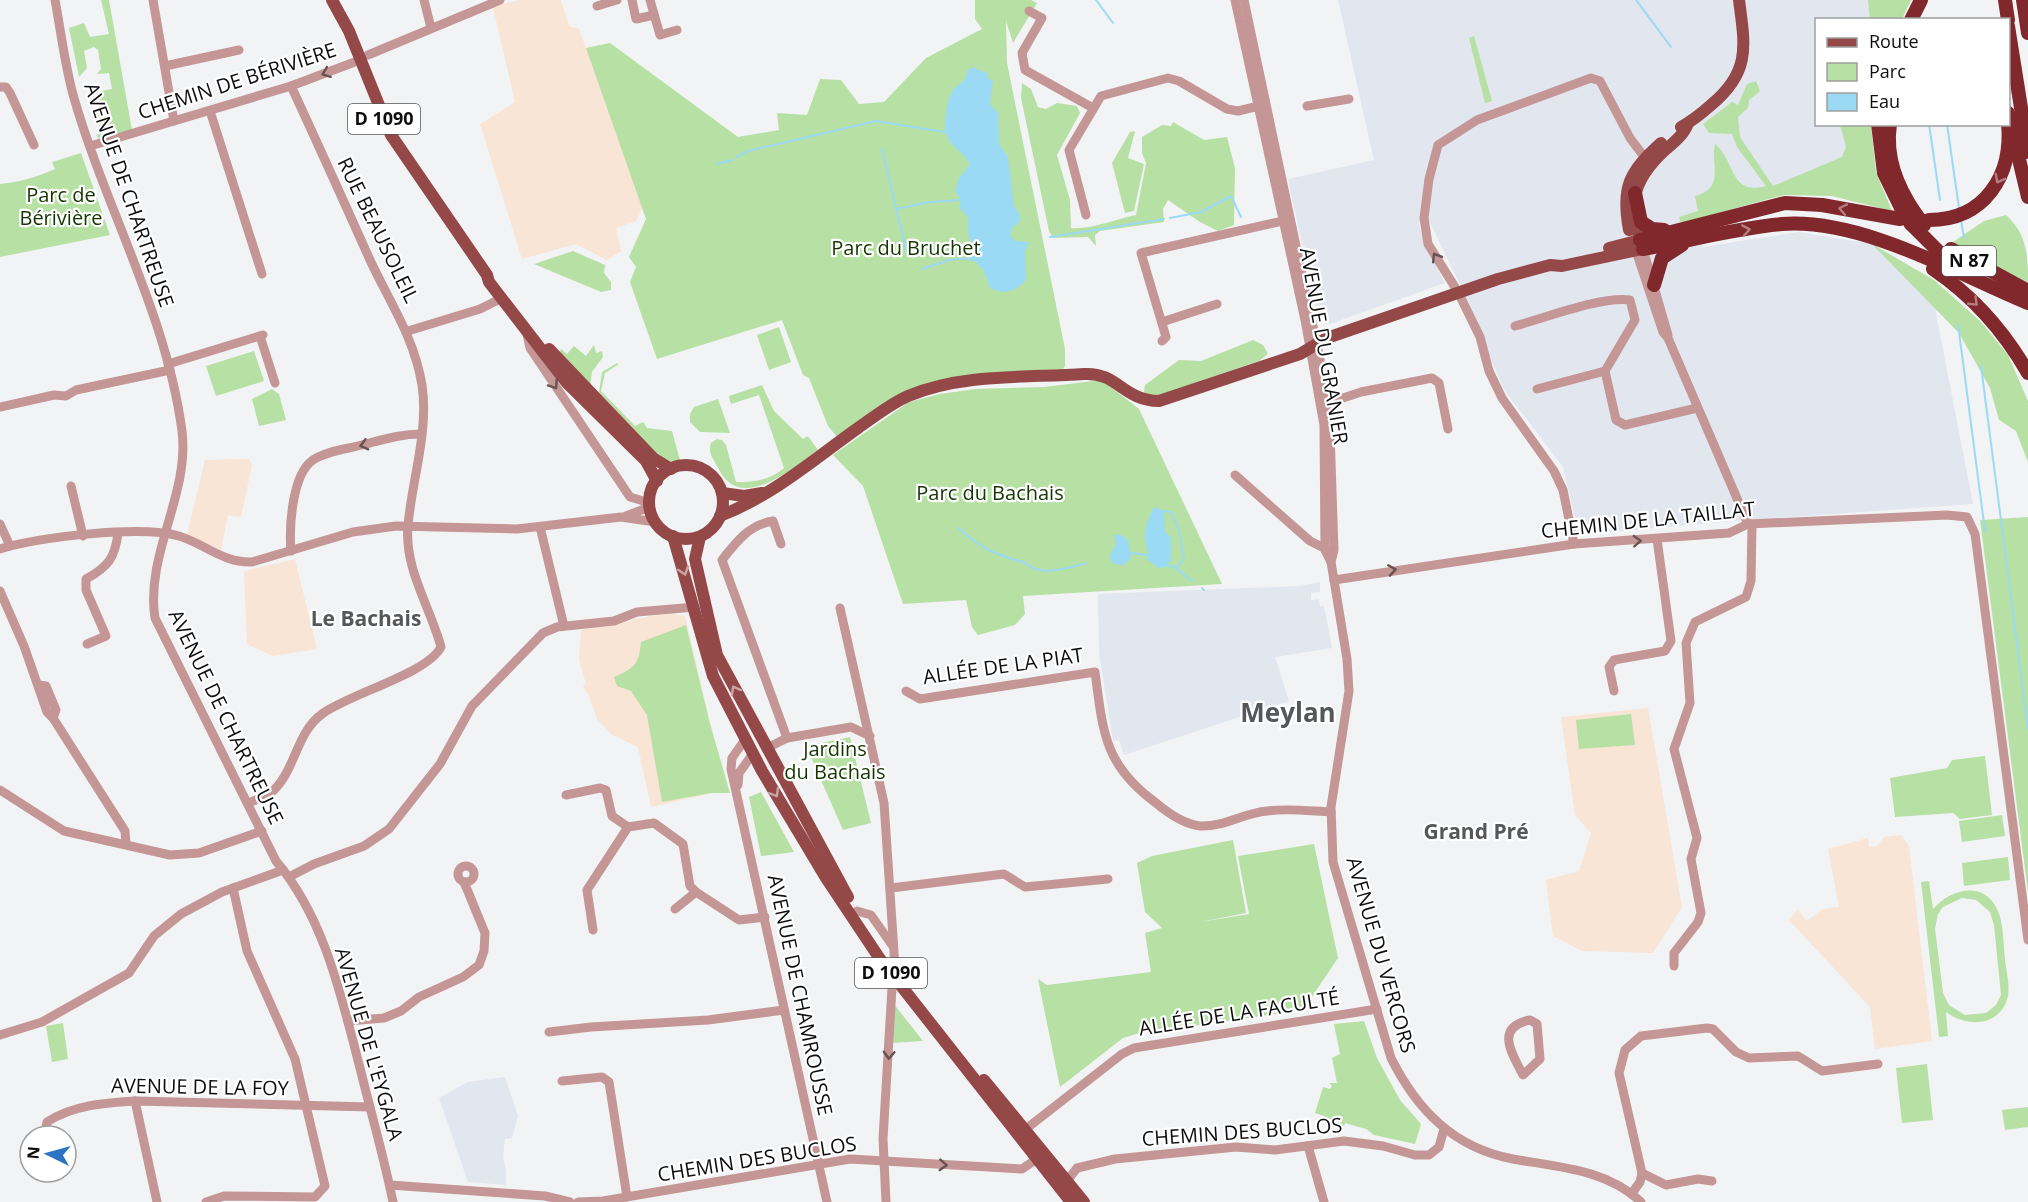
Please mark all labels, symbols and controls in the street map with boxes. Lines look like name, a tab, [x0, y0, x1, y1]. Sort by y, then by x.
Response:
legend	[1815, 18, 2010, 126]
text: Route	[1869, 29, 1919, 53]
street label: CHEMIN DE BÉRIVIÈRE	[134, 36, 340, 125]
text: Parc	[1869, 59, 1906, 83]
one-way arrow	[321, 66, 332, 78]
street label: AVENUE DE CHARTREUSE	[78, 79, 181, 311]
text: Eau	[1869, 89, 1900, 113]
road number: D 1090	[348, 104, 420, 134]
street label: RUE BEAUSOLEIL	[332, 153, 425, 307]
one-way arrow	[1995, 173, 2006, 184]
park label: Parc de Bérivière	[19, 181, 103, 231]
one-way arrow	[1838, 203, 1848, 216]
one-way arrow	[1741, 224, 1751, 237]
park label: Parc du Bruchet	[831, 234, 981, 261]
street label: AVENUE DU GRANIER	[1294, 245, 1355, 447]
road number: N 87	[1942, 246, 1996, 276]
one-way arrow	[1432, 253, 1444, 263]
one-way arrow	[1968, 295, 1978, 306]
one-way arrow	[547, 378, 558, 389]
one-way arrow	[359, 437, 369, 450]
park label: Parc du Bachais	[916, 479, 1064, 506]
street label: CHEMIN DE LA TAILLAT	[1540, 495, 1756, 544]
one-way arrow	[1632, 534, 1641, 547]
one-way arrow	[677, 565, 689, 576]
one-way arrow	[1387, 565, 1397, 577]
district label: Le Bachais	[311, 604, 421, 632]
street label: AVENUE DE CHARTREUSE	[163, 605, 290, 829]
street label: ALLÉE DE LA PIAT	[921, 641, 1085, 690]
one-way arrow	[731, 686, 743, 696]
district label: Meylan	[1240, 694, 1336, 730]
park label: Jardins du Bachais	[784, 735, 886, 785]
one-way arrow	[767, 787, 779, 797]
district label: Grand Pré	[1423, 817, 1529, 845]
street label: AVENUE DU VERCORS	[1341, 854, 1422, 1056]
street label: AVENUE DE CHAMROUSSE	[762, 872, 839, 1118]
street label: AVENUE DE L'EYGALA	[329, 944, 410, 1144]
road number: D 1090	[855, 958, 927, 988]
street label: ALLÉE DE LA FACULTÉ	[1137, 983, 1341, 1042]
one-way arrow	[882, 1050, 895, 1059]
street label: AVENUE DE LA FOY	[111, 1071, 290, 1102]
street label: CHEMIN DES BUCLOS	[1141, 1111, 1343, 1152]
north arrow	[18, 1124, 78, 1184]
street label: CHEMIN DES BUCLOS	[655, 1129, 858, 1188]
text: N	[22, 1145, 45, 1160]
one-way arrow	[939, 1159, 948, 1172]

